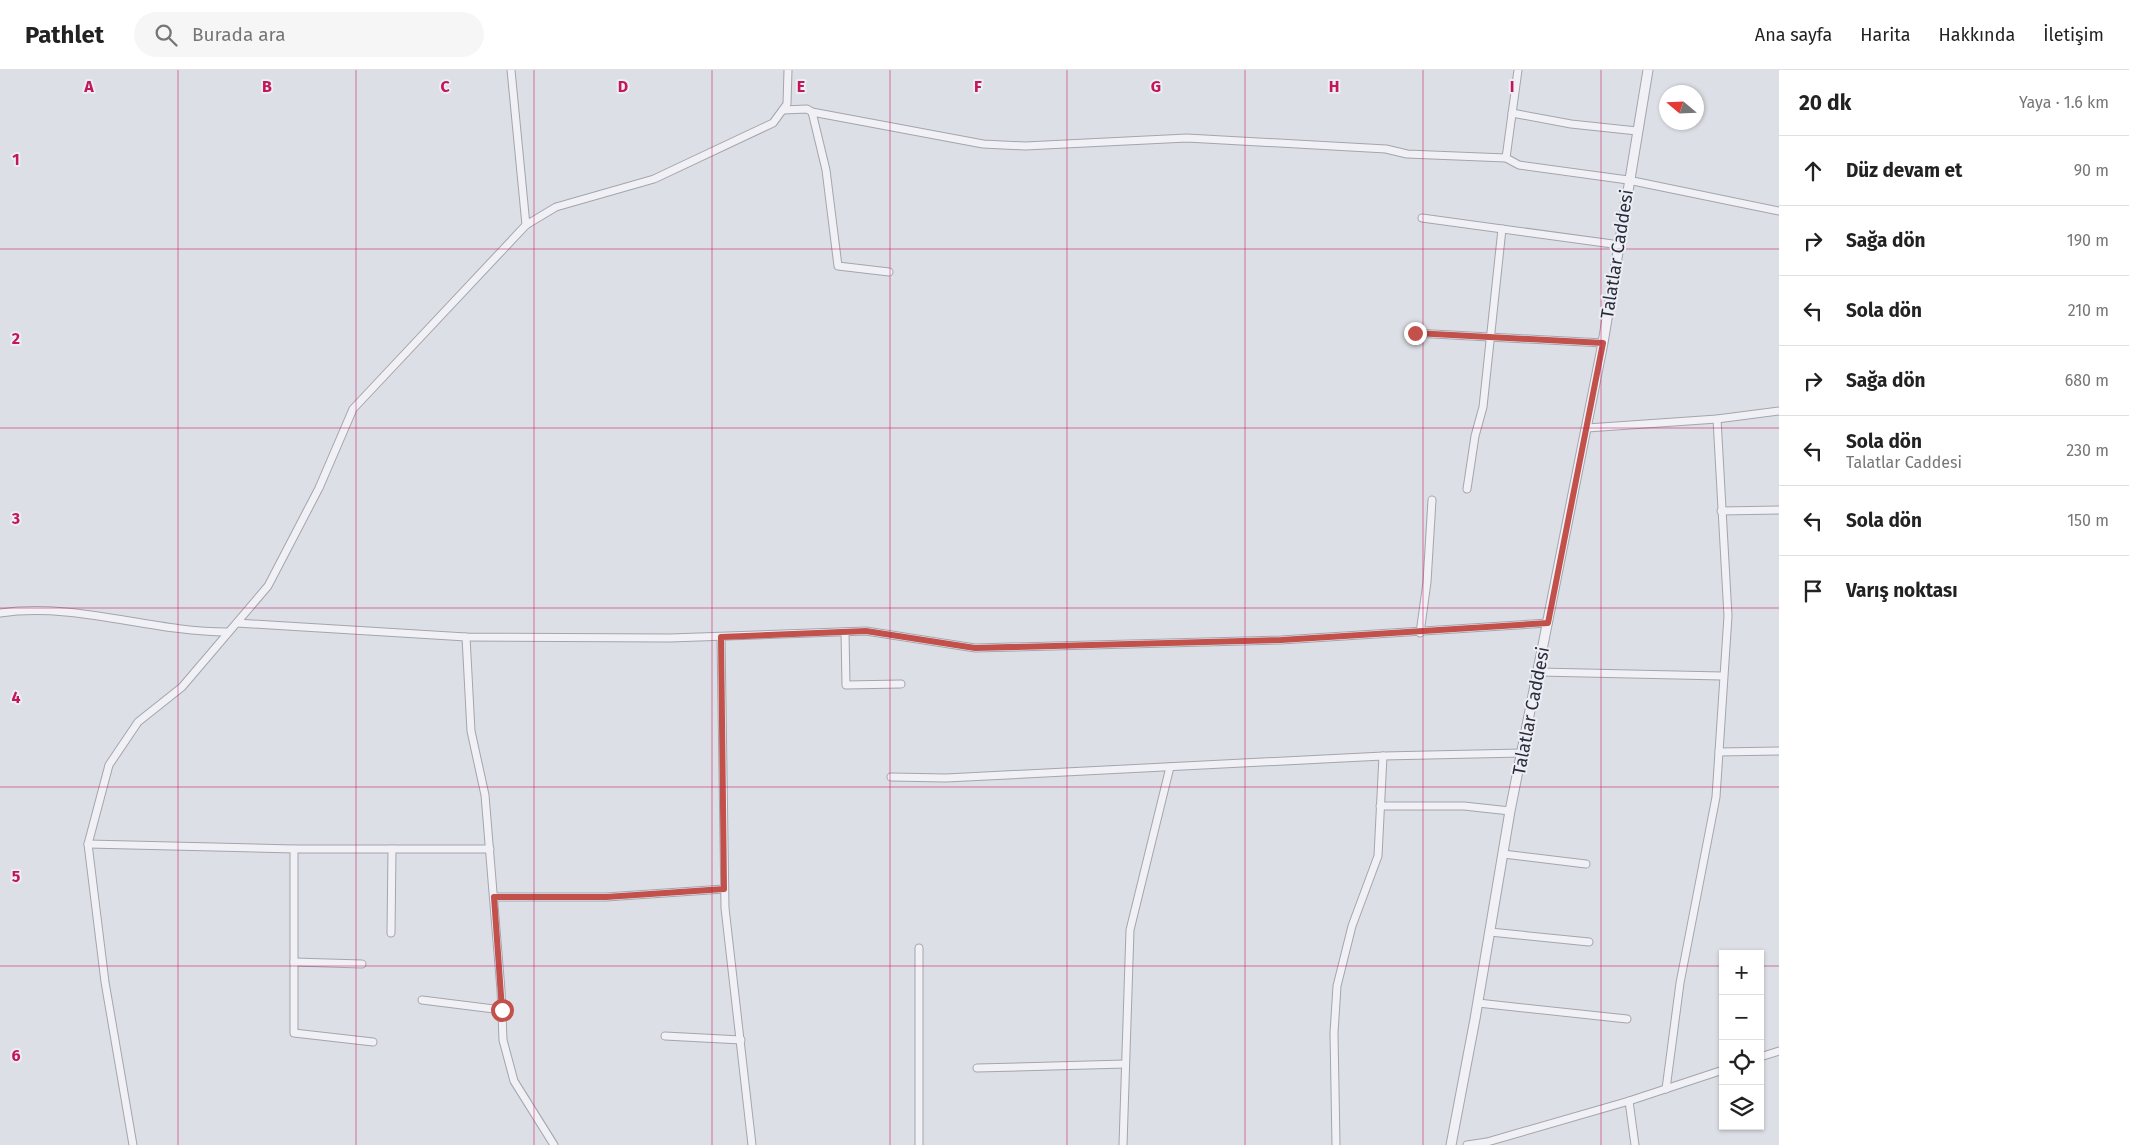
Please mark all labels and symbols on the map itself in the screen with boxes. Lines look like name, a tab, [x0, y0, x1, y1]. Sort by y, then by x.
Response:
text: A	[83, 77, 94, 96]
text: B	[262, 77, 272, 96]
text: C	[440, 77, 450, 96]
text: D	[618, 77, 628, 96]
text: E	[797, 77, 805, 96]
text: F	[974, 77, 982, 96]
text: G	[1151, 77, 1161, 96]
text: H	[1329, 77, 1339, 96]
text: I	[1510, 77, 1514, 96]
north arrow	[1659, 85, 1704, 130]
text: 1	[12, 150, 20, 169]
street label: Talatlar Caddesi	[1596, 188, 1638, 320]
route end	[1404, 322, 1427, 345]
text: 2	[12, 329, 20, 348]
text: 3	[11, 509, 20, 528]
street label: Talatlar Caddesi	[1508, 645, 1554, 777]
text: 4	[11, 688, 21, 707]
text: 5	[12, 867, 21, 886]
route start	[491, 999, 514, 1022]
text: 6	[11, 1046, 21, 1065]

